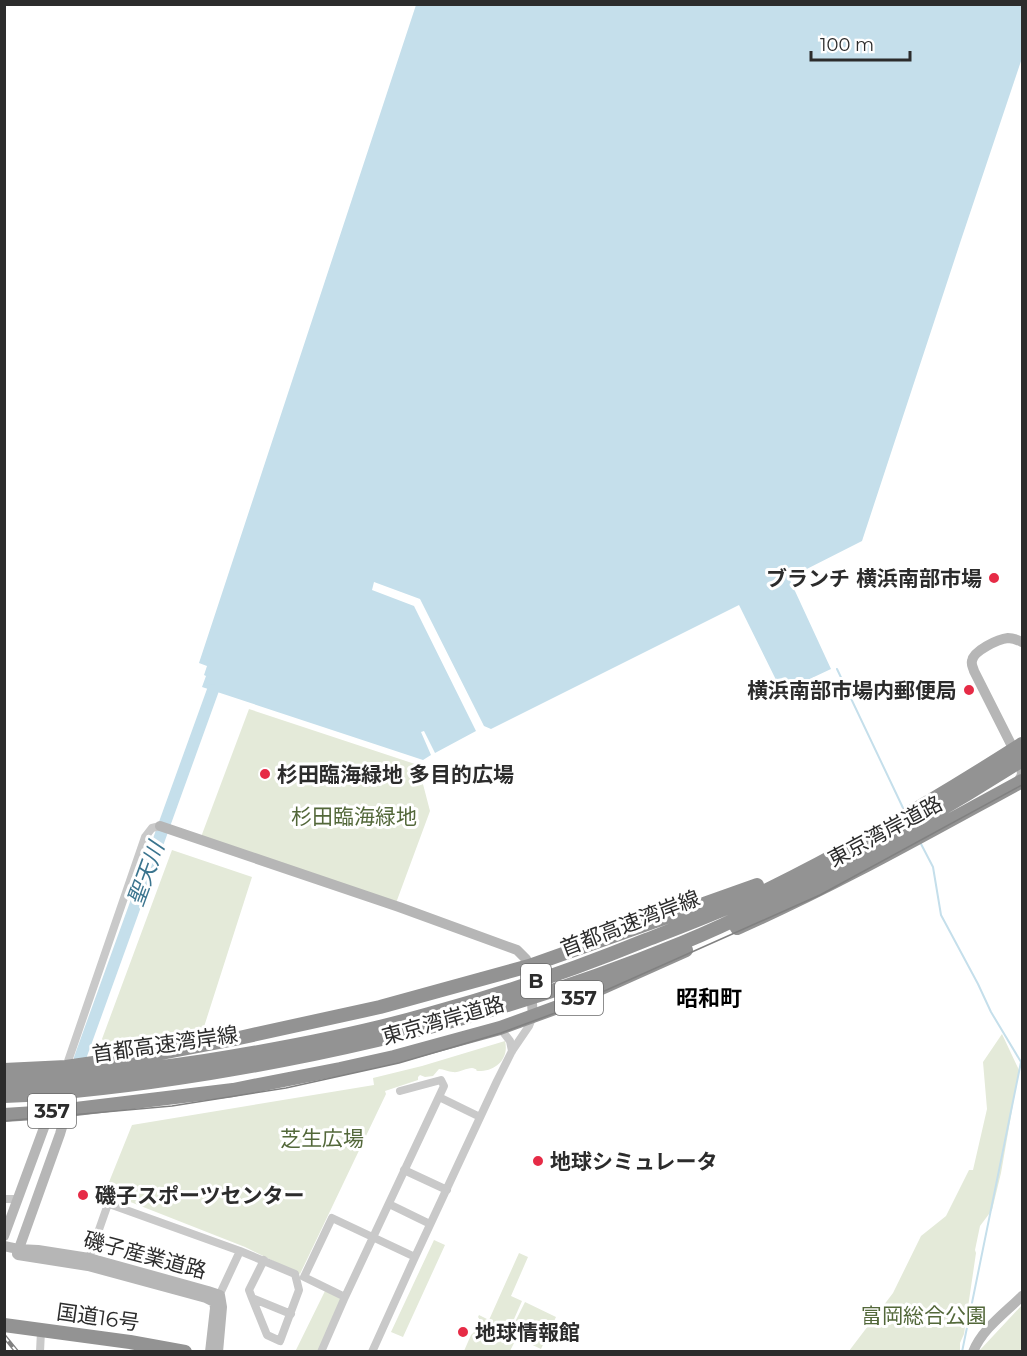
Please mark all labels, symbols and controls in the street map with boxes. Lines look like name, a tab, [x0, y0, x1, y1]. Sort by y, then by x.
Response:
scale bar	[811, 24, 910, 62]
text: 100 m	[820, 34, 874, 56]
place label: ブランチ 横浜南部市場	[766, 566, 982, 591]
marker: ブランチ 横浜南部市場	[987, 571, 1001, 585]
place label: 横浜南部市場内郵便局	[747, 678, 957, 703]
marker: 横浜南部市場内郵便局	[962, 683, 976, 697]
place label: 杉田臨海緑地 多目的広場	[277, 762, 514, 787]
marker: 杉田臨海緑地 多目的広場	[258, 767, 272, 781]
street label: 東京湾岸道路	[824, 790, 946, 872]
park label: 杉田臨海緑地	[291, 804, 417, 829]
water label: 聖天川	[122, 837, 171, 910]
street label: 首都高速湾岸線	[557, 885, 703, 961]
road number: B	[521, 964, 551, 998]
road number: 357	[555, 981, 603, 1015]
district label: 昭和町	[676, 985, 742, 1012]
street label: 東京湾岸道路	[379, 991, 507, 1049]
street label: 首都高速湾岸線	[90, 1021, 240, 1067]
road number: 357	[28, 1094, 76, 1128]
park label: 芝生広場	[280, 1126, 364, 1151]
place label: 地球シミュレータ	[550, 1149, 718, 1174]
marker: 地球シミュレータ	[531, 1154, 545, 1168]
place label: 磯子スポーツセンター	[95, 1183, 305, 1208]
marker: 磯子スポーツセンター	[76, 1188, 90, 1202]
street label: 磯子産業道路	[81, 1227, 209, 1283]
street label: 国道16号	[55, 1299, 141, 1335]
park label: 富岡総合公園	[861, 1303, 987, 1328]
place label: 地球情報館	[475, 1320, 580, 1345]
marker: 地球情報館	[456, 1325, 470, 1339]

